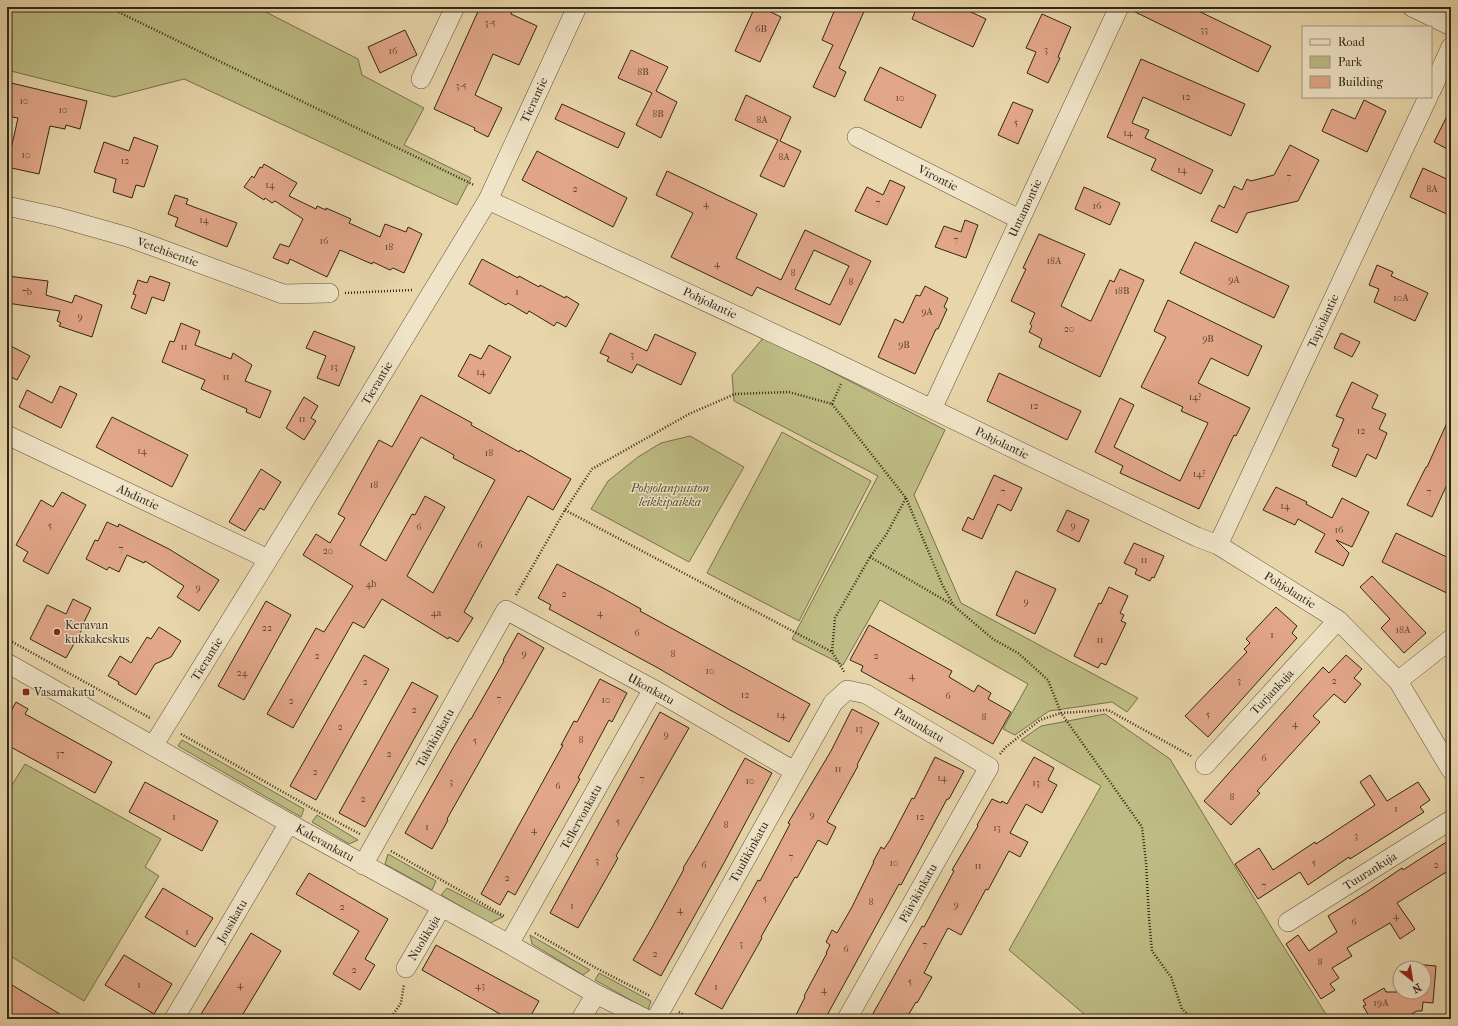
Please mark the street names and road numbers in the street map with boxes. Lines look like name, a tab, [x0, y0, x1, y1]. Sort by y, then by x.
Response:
street label: Tierantie	[517, 75, 551, 125]
street label: Virontie	[915, 162, 960, 194]
street label: Untamontie	[1005, 177, 1045, 239]
street label: Vetehisentie	[134, 234, 201, 270]
street label: Pohjolantie	[681, 284, 739, 322]
street label: Tapiolantie	[1304, 292, 1342, 350]
street label: Tierantie	[359, 359, 396, 407]
street label: Pohjolantie	[973, 424, 1031, 462]
street label: Ahdintie	[114, 481, 161, 513]
street label: Pohjolantie	[1262, 569, 1318, 611]
street label: Tierantie	[188, 635, 226, 683]
street label: Turjankuja	[1247, 666, 1297, 718]
street label: Ukonkatu	[625, 670, 677, 708]
street label: Panunkatu	[891, 705, 947, 746]
street label: Talvikinkatu	[413, 706, 457, 770]
street label: Tellervonkatu	[557, 782, 605, 852]
street label: Tuulikinkatu	[726, 819, 772, 885]
street label: Kalevankatu	[293, 821, 357, 865]
street label: Tuurankuja	[1341, 849, 1400, 893]
street label: Päivikinkatu	[896, 861, 940, 925]
street label: Jousikatu	[213, 897, 250, 946]
street label: Nuolikuja	[405, 913, 443, 963]

